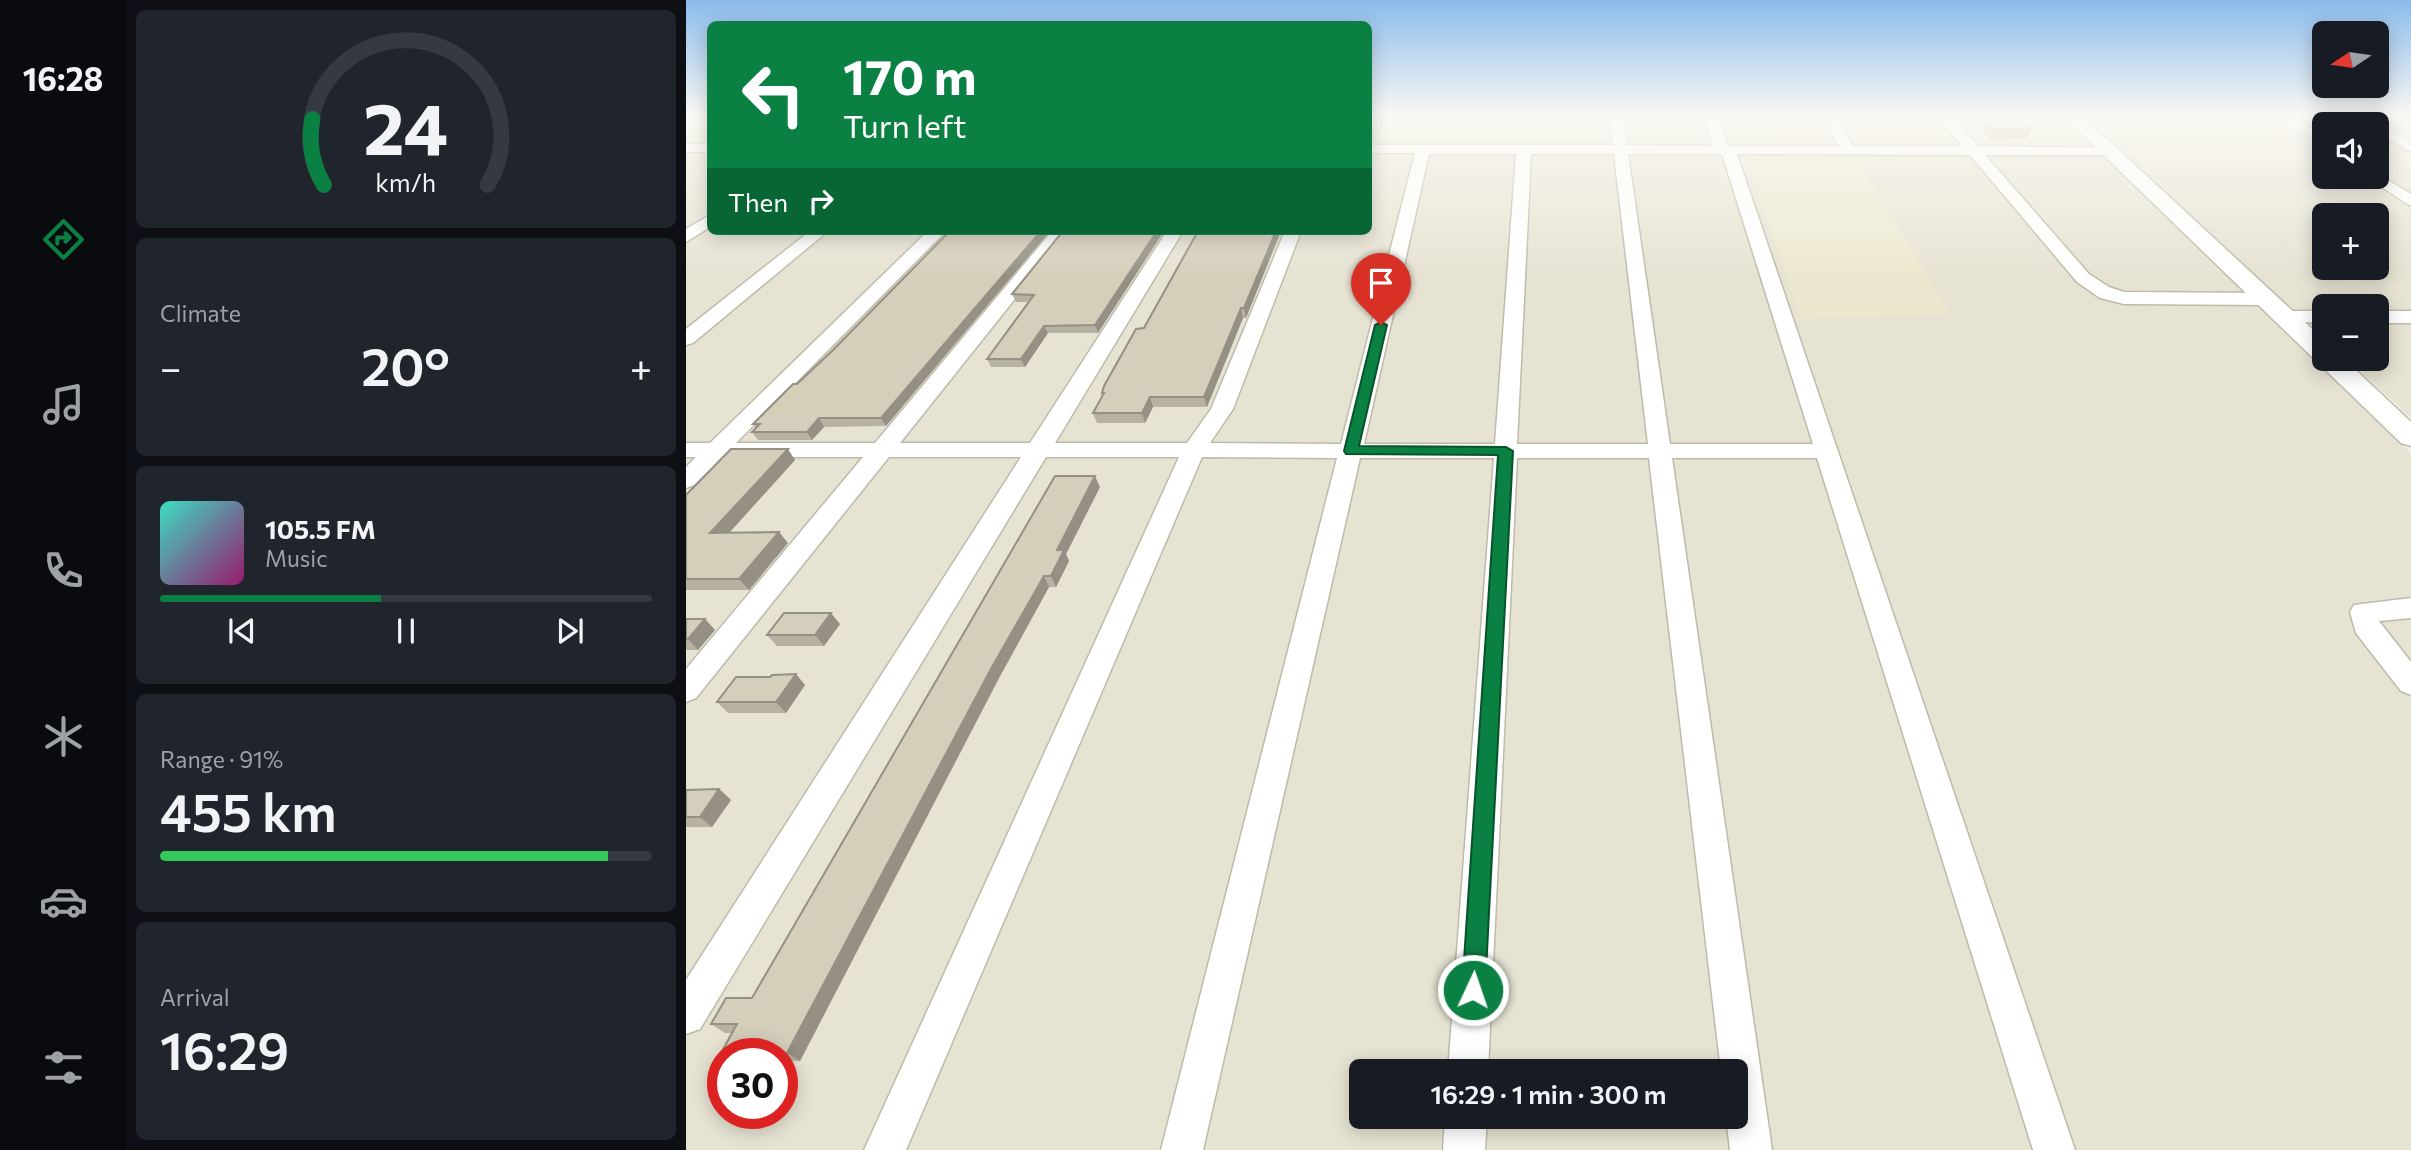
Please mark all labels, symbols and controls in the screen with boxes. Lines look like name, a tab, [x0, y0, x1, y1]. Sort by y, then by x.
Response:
north arrow	[2312, 21, 2389, 98]
map controls	[2312, 21, 2389, 371]
text: 170 m	[843, 45, 976, 105]
icon: left	[728, 49, 819, 140]
text: 16:28	[23, 58, 103, 98]
text: 24	[363, 81, 449, 170]
text: Turn left	[843, 105, 967, 145]
button: sound	[2312, 112, 2389, 189]
text: km/h	[376, 167, 436, 197]
icon: right	[802, 182, 840, 220]
text: Then	[728, 186, 788, 217]
button: +	[2312, 203, 2389, 280]
icon: directions	[39, 215, 88, 264]
pin	[1351, 253, 1411, 325]
icon: arrive	[1362, 264, 1400, 302]
button: −	[2312, 294, 2389, 371]
text: Climate	[160, 299, 241, 327]
text: 20°	[361, 333, 450, 397]
text: −	[160, 343, 182, 390]
text: +	[630, 343, 652, 390]
icon: music	[39, 380, 88, 429]
text: 105.5 FM	[265, 513, 376, 544]
text: Music	[265, 544, 328, 572]
icon: phone	[39, 546, 88, 595]
icon: previous	[223, 612, 261, 650]
icon: pause	[387, 612, 425, 650]
icon: next	[551, 612, 589, 650]
icon: climate	[39, 712, 88, 761]
text: Range · 91%	[160, 745, 283, 773]
text: 455 km	[160, 779, 337, 843]
icon: car	[39, 877, 88, 926]
position arrow	[1436, 953, 1510, 1027]
text: Arrival	[160, 983, 230, 1011]
text: 16:29	[160, 1017, 289, 1081]
speed limit sign: 30	[707, 1038, 798, 1129]
icon: filters	[39, 1043, 88, 1092]
text: 16:29 · 1 min · 300 m	[1430, 1078, 1667, 1109]

